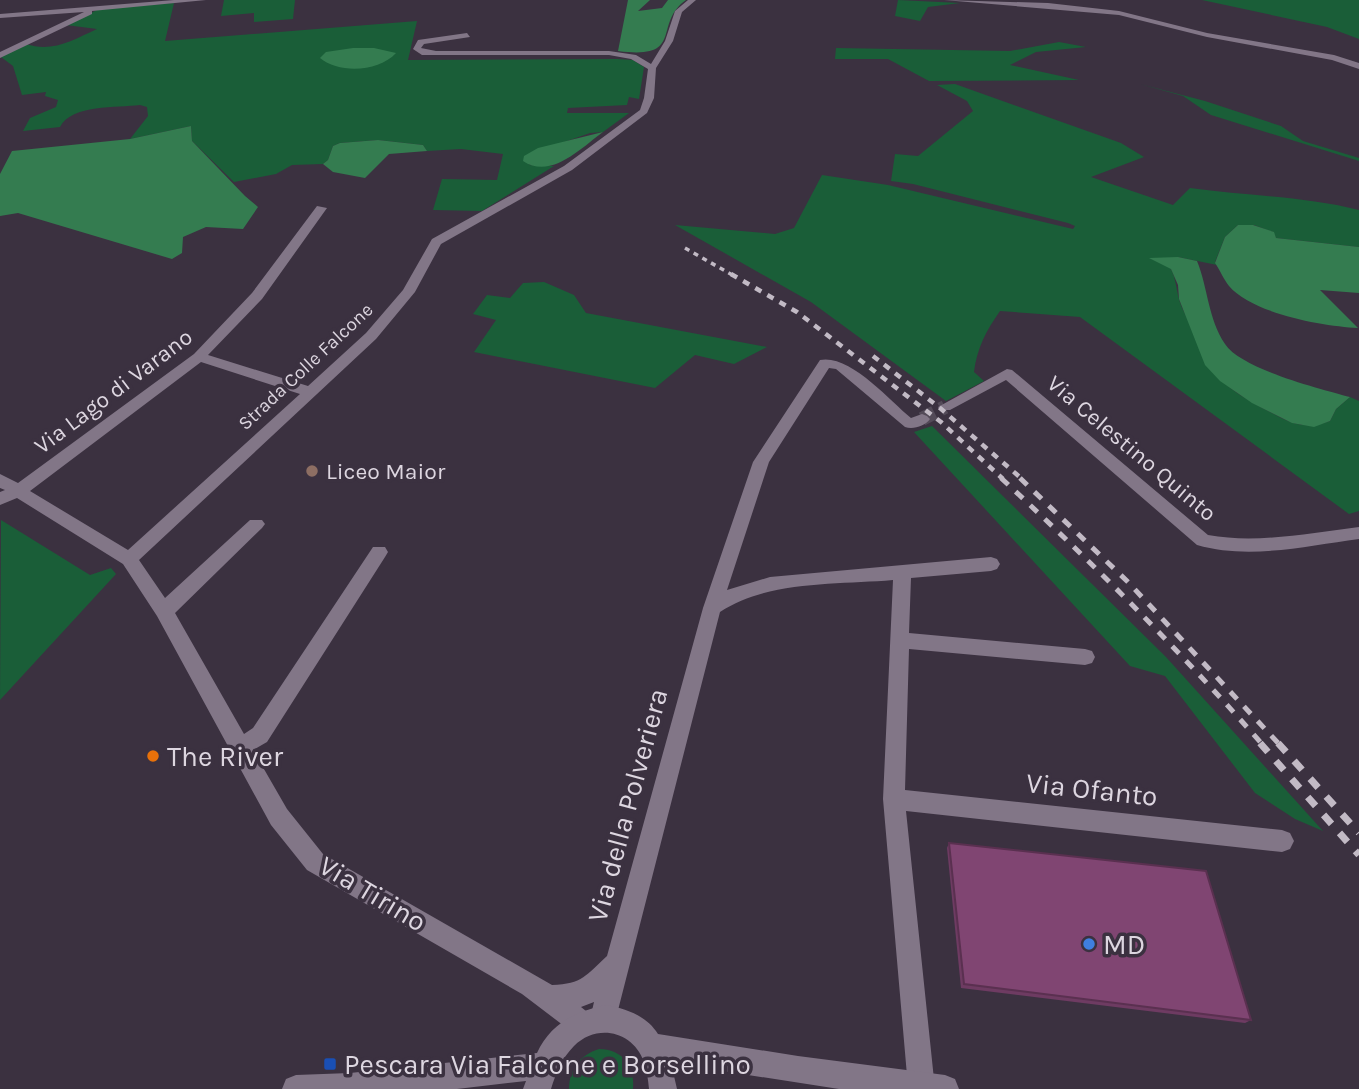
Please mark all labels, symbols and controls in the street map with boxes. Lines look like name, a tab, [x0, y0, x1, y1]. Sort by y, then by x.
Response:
street label: Strada Colle Falcone	[234, 299, 377, 435]
street label: Via Lago di Varano	[29, 323, 198, 460]
street label: Via Celestino Quinto	[1042, 370, 1222, 527]
place label: Liceo Maior	[326, 458, 446, 485]
marker: Liceo Maior	[304, 463, 320, 479]
street label: Via della Polveriera	[580, 685, 675, 925]
place label: The River	[167, 740, 284, 773]
marker: The River	[145, 748, 161, 764]
street label: Via Ofanto	[1025, 766, 1159, 813]
street label: Via Tirino	[313, 849, 432, 938]
place label: MD	[1103, 928, 1145, 961]
marker: MD	[1081, 936, 1097, 952]
place label: Pescara Via Falcone e Borsellino	[344, 1048, 751, 1081]
marker: Pescara Via Falcone e Borsellino	[322, 1056, 338, 1072]

